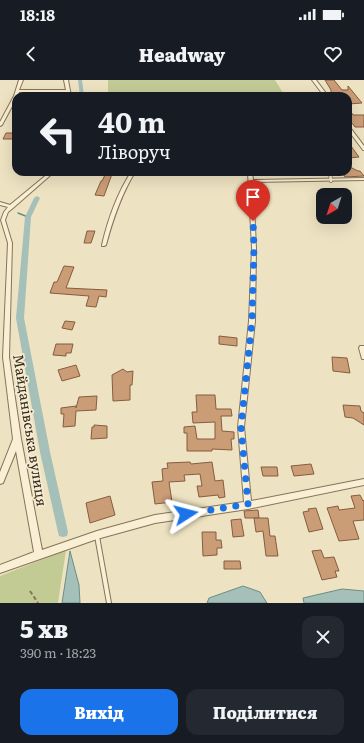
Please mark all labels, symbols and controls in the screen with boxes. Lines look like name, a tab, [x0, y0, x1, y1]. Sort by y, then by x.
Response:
text: 18:18	[20, 3, 55, 26]
text: Headway	[139, 41, 225, 68]
icon: back	[20, 43, 42, 65]
icon: heart	[322, 43, 344, 65]
text: 40 m	[98, 100, 166, 142]
icon: left	[32, 108, 84, 160]
text: Ліворуч	[98, 138, 171, 165]
pin	[236, 180, 270, 221]
icon: arrive	[242, 186, 264, 208]
north arrow	[316, 188, 352, 224]
map controls	[316, 188, 352, 224]
street label: Майданівська вулиця	[9, 352, 53, 508]
position arrow	[165, 493, 207, 535]
text: 5 хв	[20, 610, 68, 645]
button: close	[302, 616, 344, 658]
text: 390 m · 18:23	[20, 643, 96, 662]
button: Вихід	[20, 689, 178, 735]
button: Поділитися	[186, 689, 344, 735]

